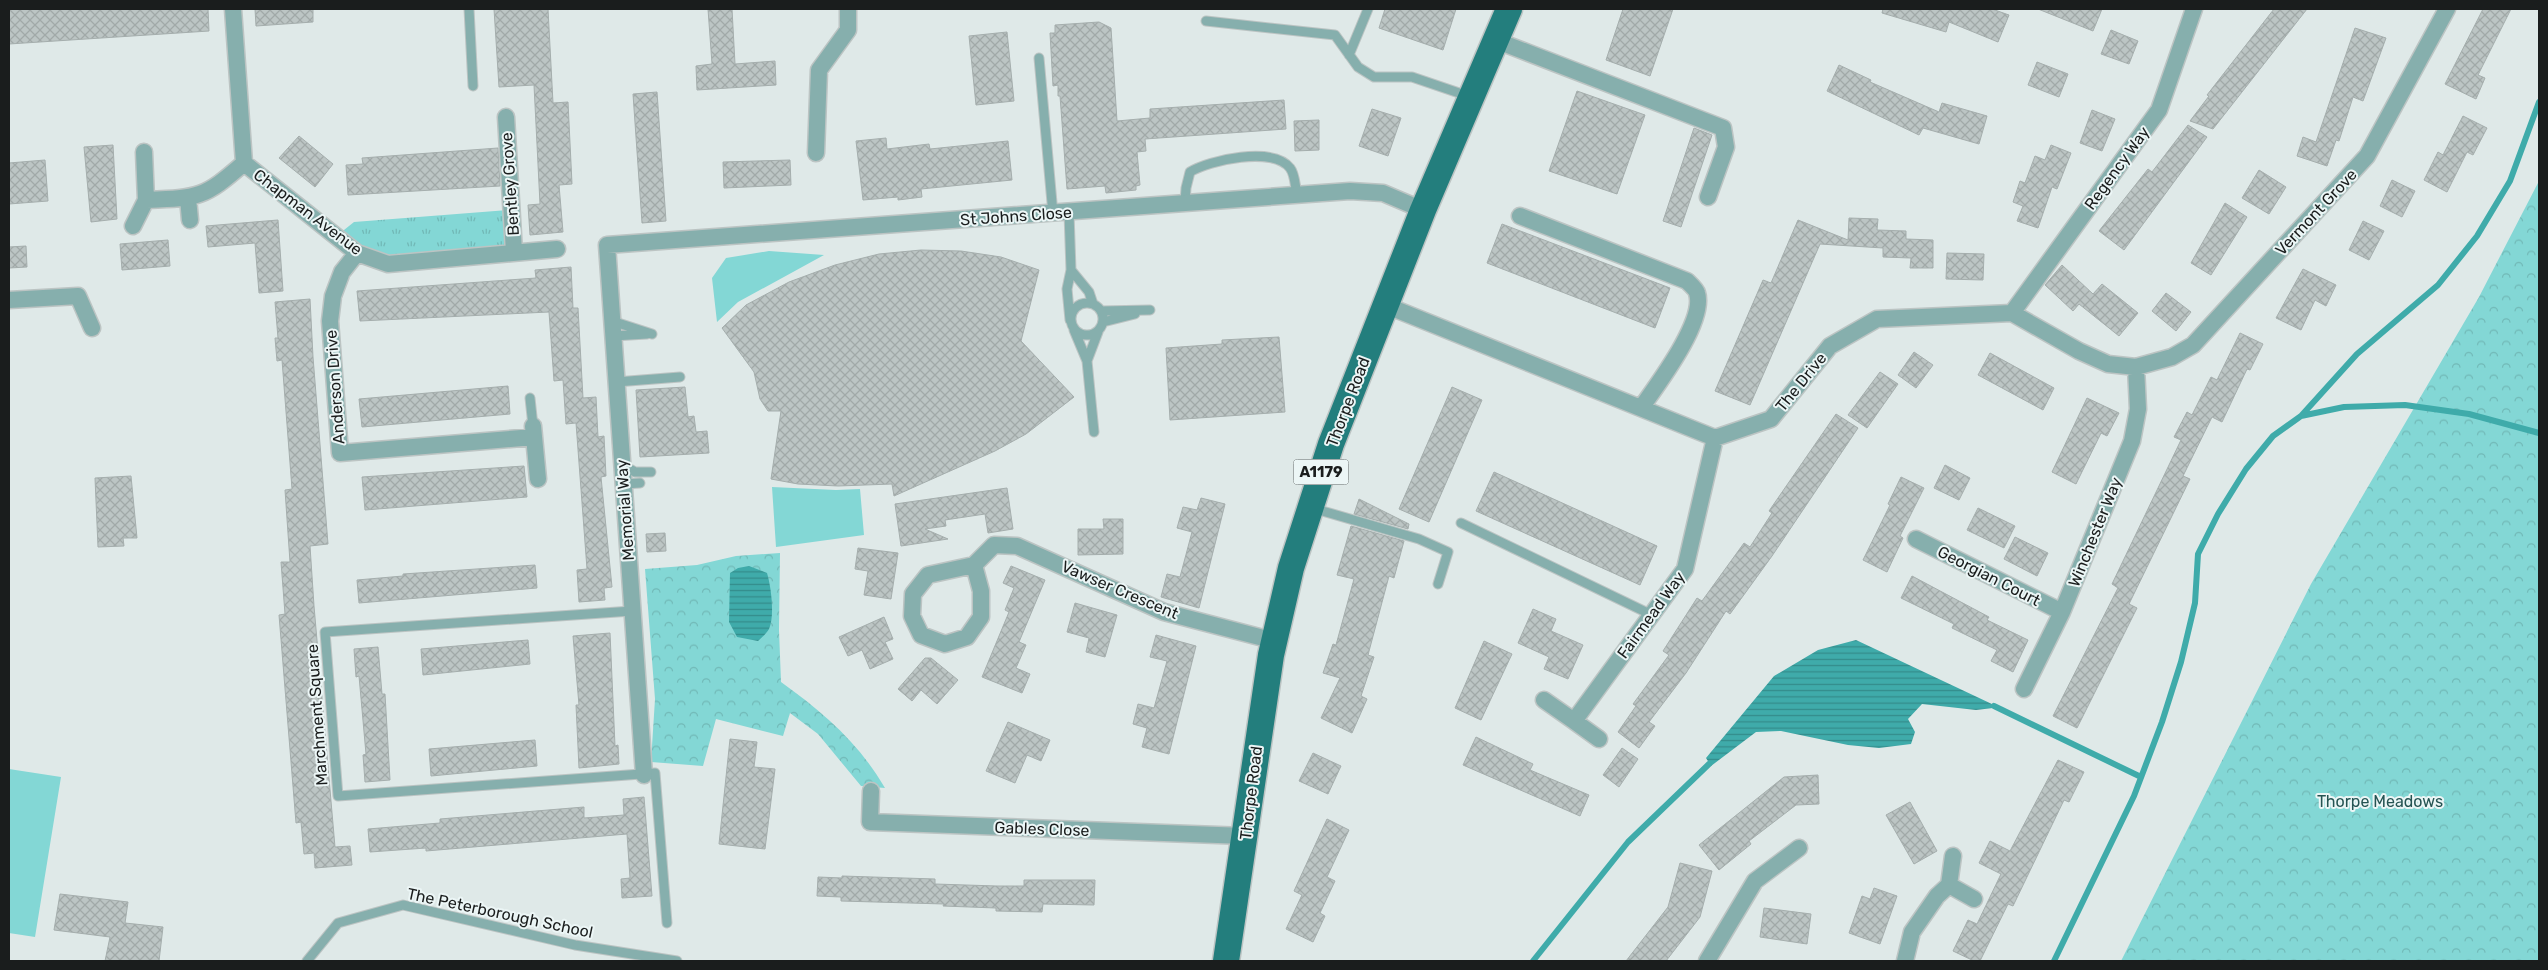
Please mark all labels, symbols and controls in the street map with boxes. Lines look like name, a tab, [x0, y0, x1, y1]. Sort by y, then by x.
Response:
street label: Regency Way	[2080, 123, 2154, 213]
street label: Bentley Grove	[497, 132, 523, 236]
street label: Chapman Avenue	[250, 165, 366, 259]
street label: Vermont Grove	[2271, 165, 2361, 259]
street label: St Johns Close	[960, 203, 1072, 229]
street label: Anderson Drive	[322, 329, 348, 445]
street label: The Drive	[1772, 349, 1830, 415]
street label: Thorpe Road	[1322, 355, 1374, 449]
street label: Memorial Way	[612, 459, 638, 561]
road number: A1179	[1294, 460, 1348, 484]
street label: Winchester Way	[2064, 474, 2126, 590]
street label: Georgian Court	[1935, 542, 2043, 610]
street label: Vawser Crescent	[1059, 557, 1181, 623]
street label: Fairmead Way	[1613, 568, 1689, 662]
street label: Marchment Square	[303, 644, 331, 786]
street label: Thorpe Road	[1236, 745, 1266, 841]
park label: Thorpe Meadows	[2317, 792, 2443, 811]
street label: Gables Close	[994, 818, 1090, 840]
street label: The Peterborough School	[405, 884, 595, 942]

